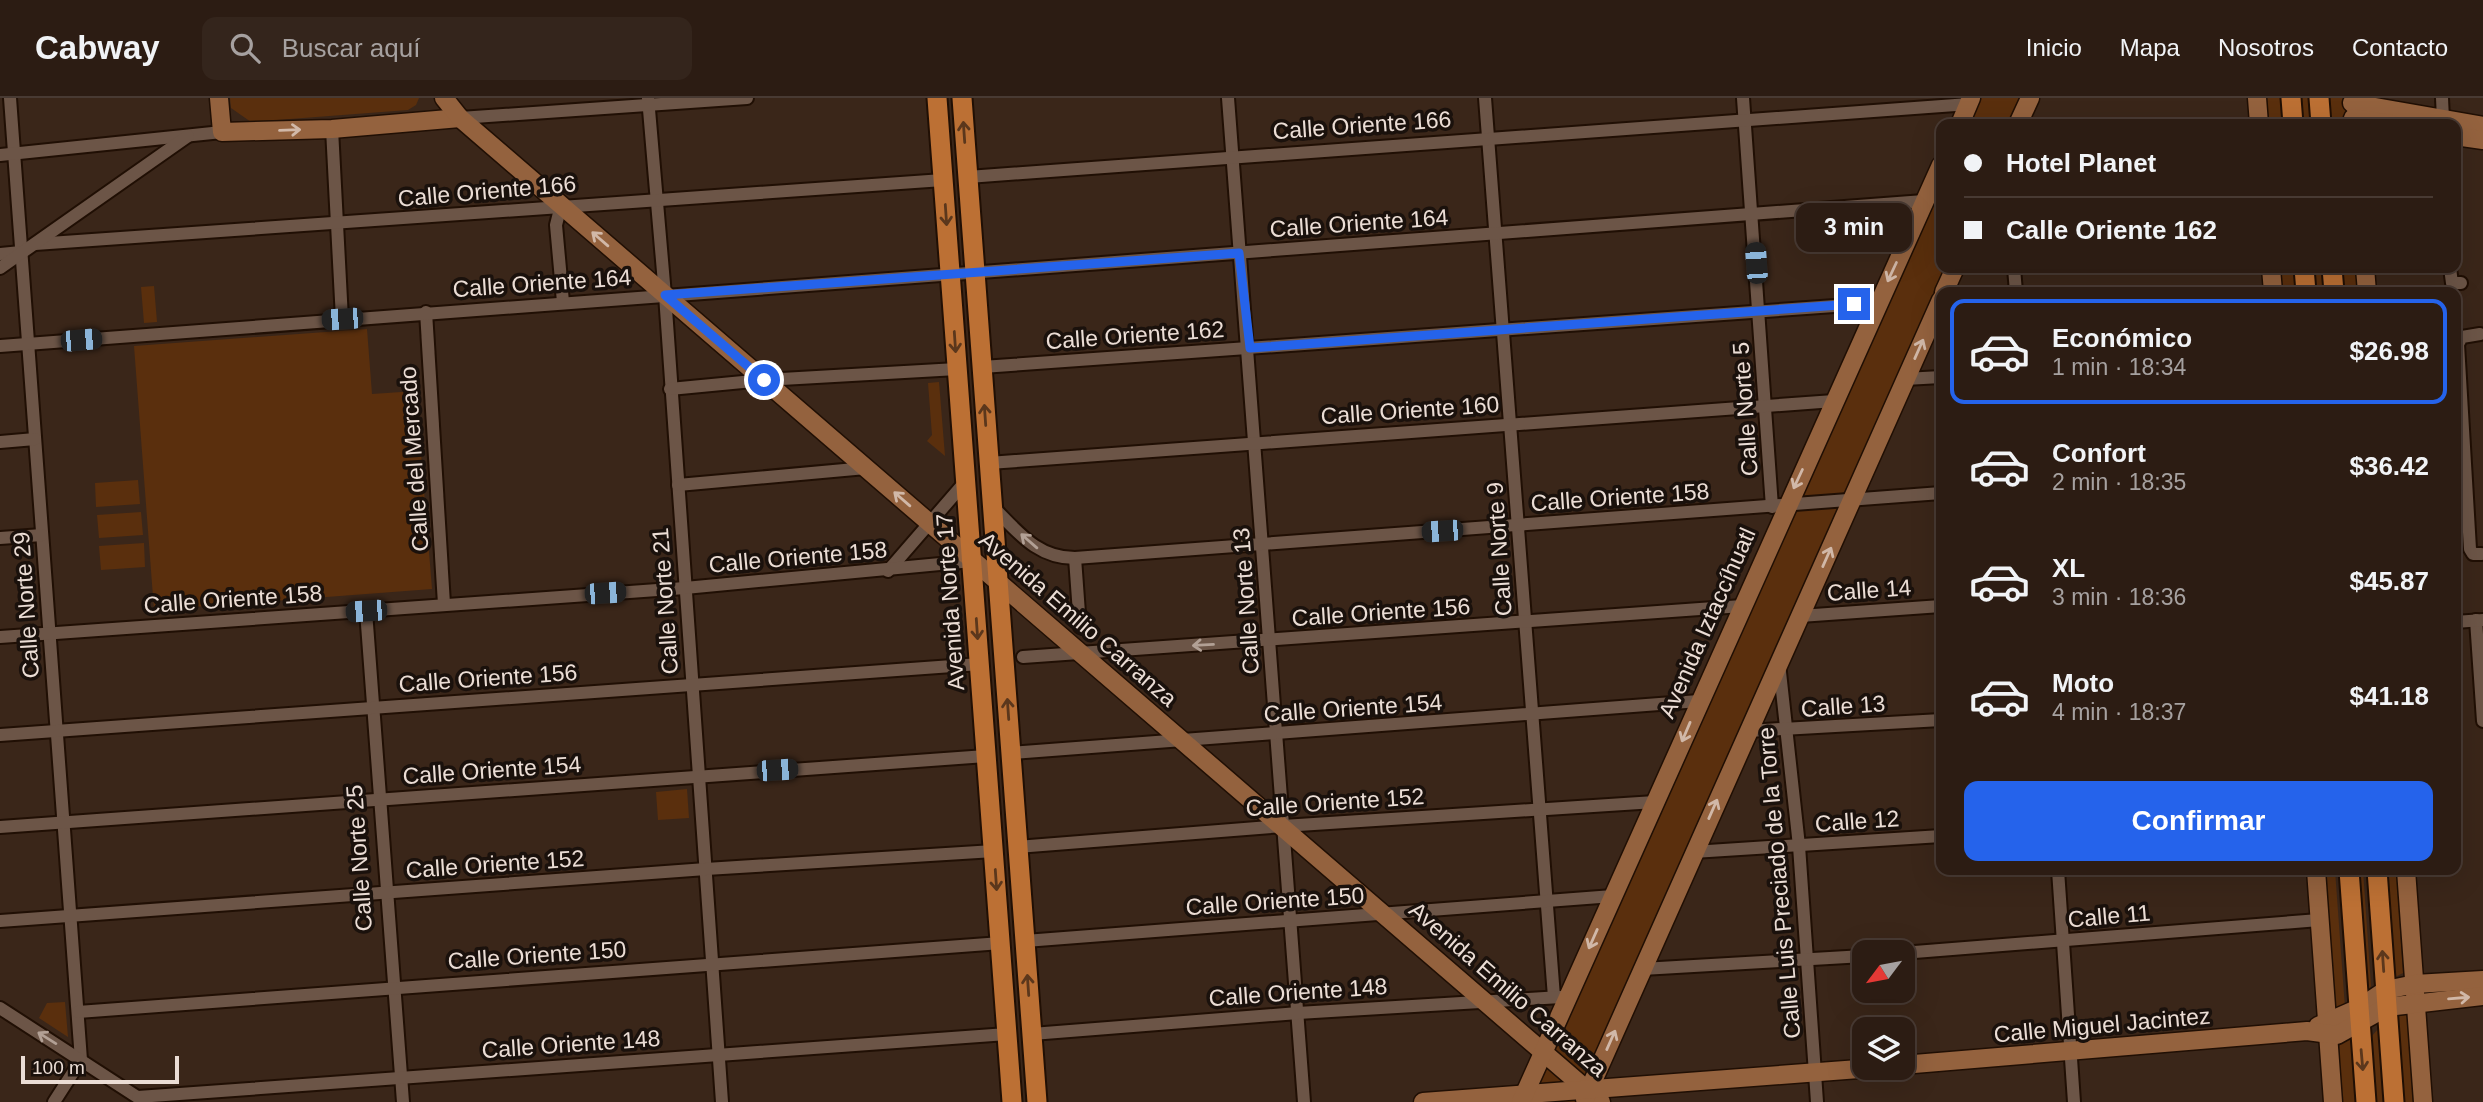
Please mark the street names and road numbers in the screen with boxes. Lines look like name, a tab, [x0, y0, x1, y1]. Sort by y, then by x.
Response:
street label: Calle Oriente 166	[1272, 106, 1452, 144]
street label: Calle Oriente 166	[397, 170, 577, 212]
street label: Calle Oriente 164	[1269, 204, 1449, 242]
street label: Calle Oriente 164	[452, 264, 632, 302]
street label: Calle Oriente 162	[1045, 316, 1225, 354]
street label: Calle Norte 5	[1727, 341, 1763, 477]
street label: Calle del Mercado	[395, 366, 433, 552]
street label: Calle Oriente 160	[1320, 391, 1500, 429]
street label: Calle Oriente 158	[1530, 478, 1710, 516]
street label: Calle Norte 9	[1481, 481, 1517, 617]
street label: Avenida Norte 17	[931, 513, 969, 691]
street label: Avenida Iztaccíhuatl	[1653, 524, 1761, 722]
street label: Avenida Emilio Carranza	[974, 526, 1182, 712]
street label: Calle Norte 21	[647, 527, 683, 675]
street label: Calle Norte 13	[1228, 527, 1264, 675]
street label: Calle Norte 29	[8, 531, 44, 679]
street label: Calle Oriente 158	[708, 536, 888, 578]
street label: Calle 14	[1826, 574, 1912, 606]
street label: Calle Oriente 158	[143, 580, 323, 618]
street label: Calle Oriente 156	[1291, 593, 1471, 631]
street label: Calle Oriente 156	[398, 659, 578, 697]
street label: Calle Oriente 154	[1263, 689, 1443, 727]
street label: Calle 13	[1800, 690, 1886, 722]
street label: Calle Luis Preciado de la Torre	[1752, 726, 1806, 1040]
street label: Calle Oriente 154	[402, 751, 582, 789]
street label: Calle Oriente 152	[1245, 783, 1425, 821]
street label: Calle Norte 25	[341, 784, 377, 932]
street label: Calle 12	[1814, 805, 1900, 837]
street label: Calle Oriente 152	[405, 845, 585, 883]
street label: Calle Oriente 150	[1185, 882, 1365, 920]
street label: Avenida Emilio Carranza	[1404, 896, 1612, 1082]
street label: Calle 11	[2067, 899, 2151, 933]
street label: Calle Oriente 150	[447, 936, 627, 974]
street label: Calle Oriente 148	[1208, 973, 1388, 1011]
street label: Calle Miguel Jacintez	[1993, 1003, 2211, 1047]
street label: Calle Oriente 148	[481, 1025, 661, 1063]

